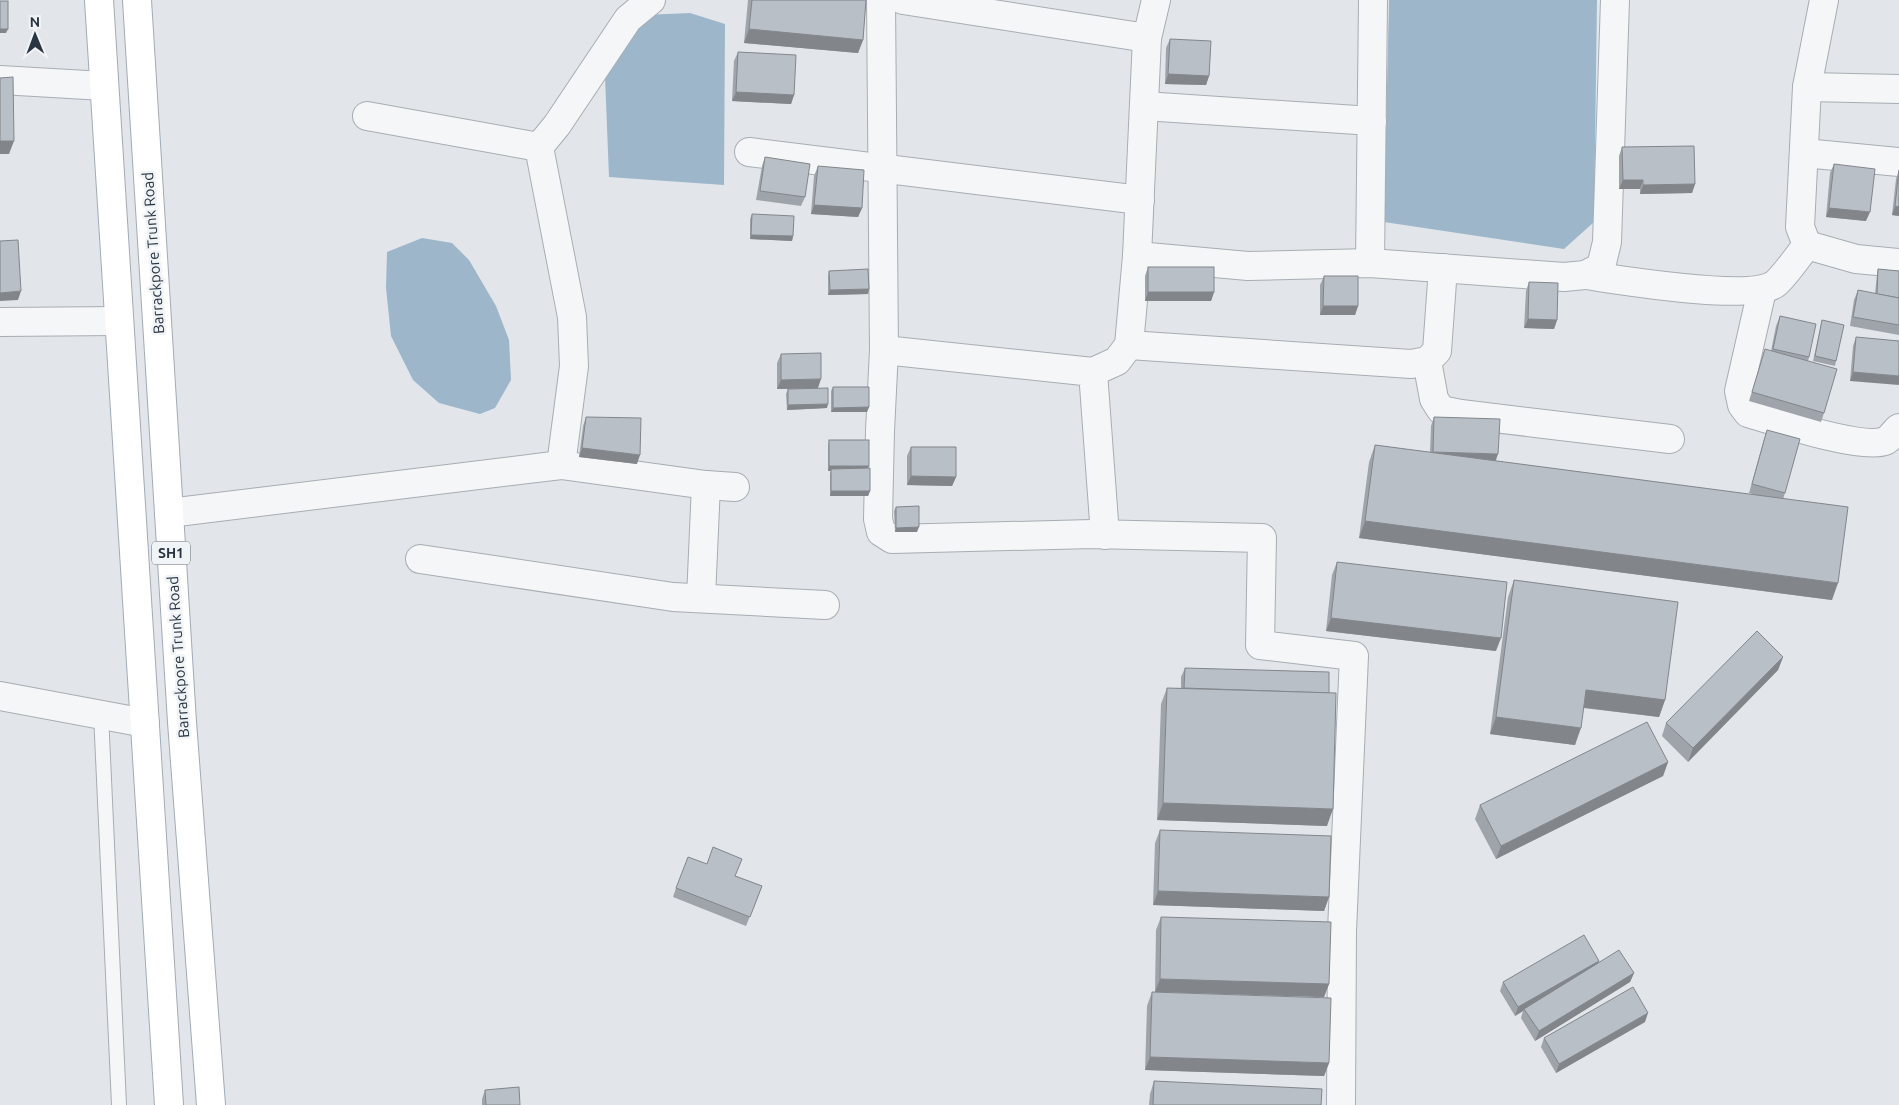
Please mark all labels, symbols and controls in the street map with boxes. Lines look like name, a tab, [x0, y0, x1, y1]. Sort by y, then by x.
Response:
north arrow	[10, 10, 60, 60]
text: N	[29, 14, 40, 30]
street label: Barrackpore Trunk Road	[139, 172, 167, 334]
road number: SH1	[152, 542, 190, 564]
street label: Barrackpore Trunk Road	[164, 576, 192, 738]

